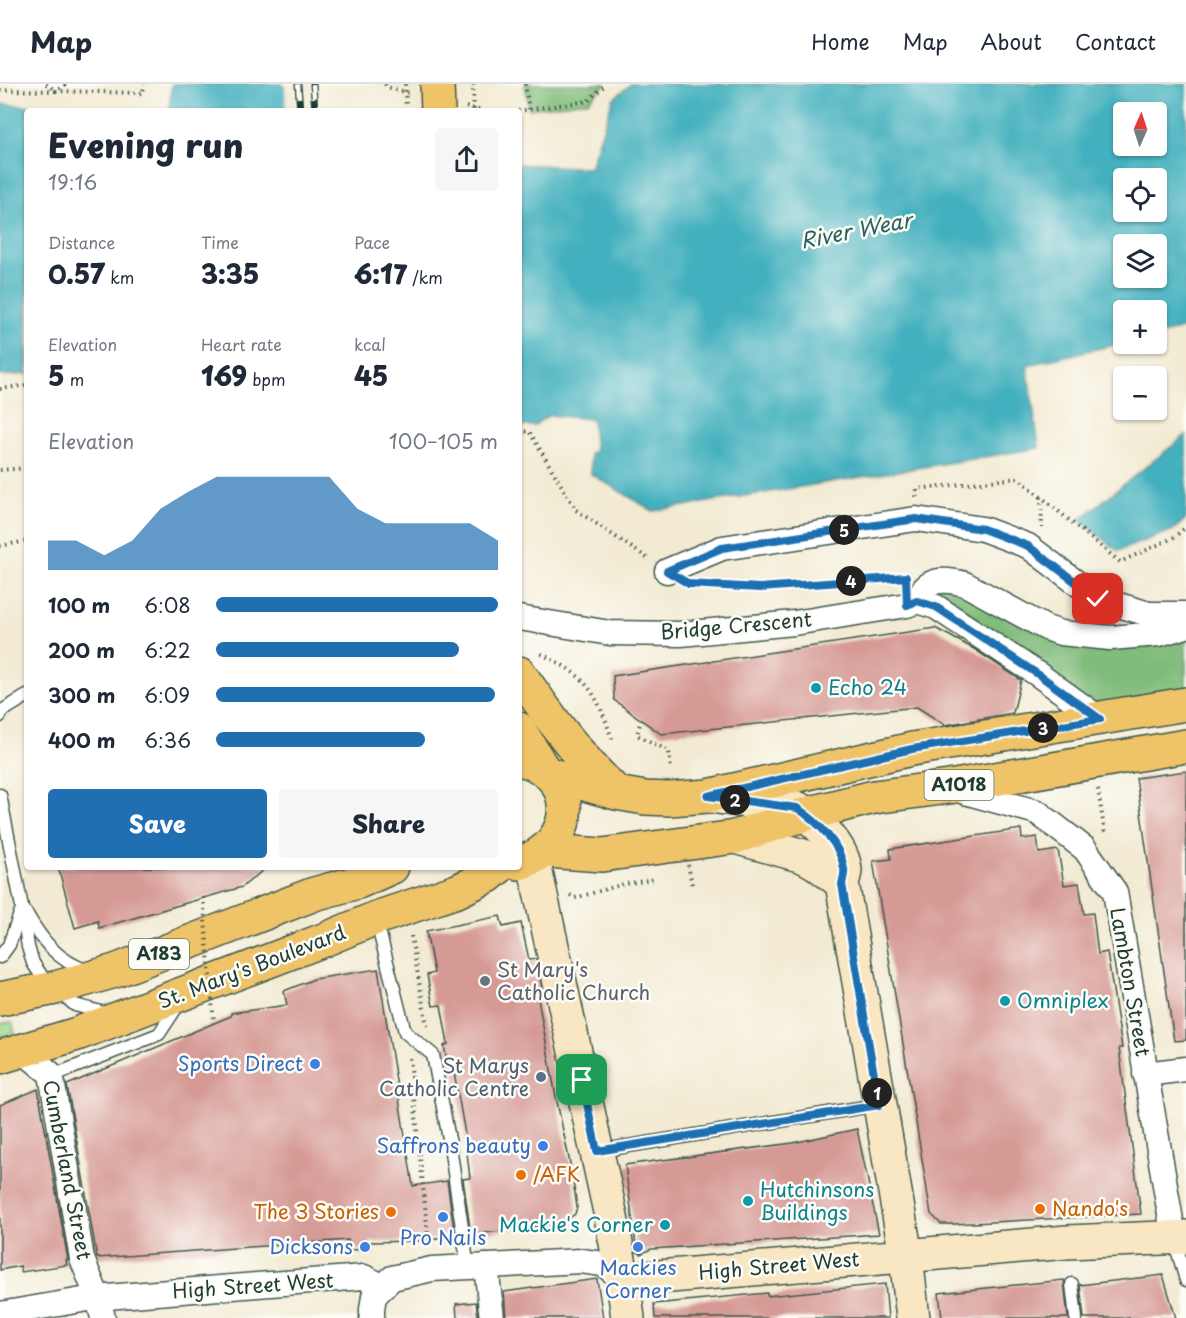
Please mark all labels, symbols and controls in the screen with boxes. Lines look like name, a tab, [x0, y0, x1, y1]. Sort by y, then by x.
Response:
text: Map	[30, 20, 92, 63]
text: Home	[811, 25, 870, 57]
text: Map	[903, 25, 948, 57]
text: About	[981, 25, 1042, 57]
text: Contact	[1075, 25, 1156, 57]
north arrow	[1113, 102, 1167, 156]
map controls	[1113, 102, 1167, 420]
text: Evening run	[48, 119, 243, 169]
button: share	[435, 128, 498, 191]
text: 19:16	[48, 167, 97, 197]
button: locate	[1113, 168, 1167, 222]
water label: River Wear	[797, 202, 917, 255]
text: Distance	[48, 230, 115, 254]
text: Time	[201, 230, 239, 254]
text: Pace	[354, 230, 390, 254]
button: layers	[1113, 234, 1167, 288]
text: 0.57	[48, 254, 105, 293]
text: 3:35	[201, 254, 259, 293]
text: 6:17	[354, 254, 407, 293]
text: km	[105, 265, 134, 289]
text: /km	[407, 265, 443, 289]
button: +	[1113, 300, 1167, 354]
text: Elevation	[48, 332, 117, 356]
text: Heart rate	[201, 332, 282, 356]
text: kcal	[354, 332, 386, 356]
text: 5	[48, 356, 65, 395]
text: 169	[201, 356, 247, 395]
text: 45	[354, 356, 388, 395]
button: −	[1113, 366, 1167, 420]
text: m	[65, 367, 84, 391]
text: bpm	[247, 367, 286, 391]
text: Elevation	[48, 426, 134, 456]
text: 100–105 m	[389, 426, 498, 456]
pin: 5	[829, 515, 859, 545]
text: 5	[839, 518, 849, 542]
pin: 4	[836, 566, 866, 596]
text: 4	[846, 569, 856, 593]
pin	[1072, 573, 1123, 624]
icon: check	[1081, 582, 1114, 615]
text: 100 m	[48, 590, 110, 620]
text: 6:08	[144, 590, 191, 620]
street label: Bridge Crescent	[659, 603, 813, 647]
text: 200 m	[48, 635, 115, 665]
text: 6:22	[144, 635, 191, 665]
place label: Echo 24	[828, 672, 907, 702]
text: 300 m	[48, 680, 116, 710]
text: 6:09	[144, 680, 190, 710]
marker: Echo 24	[809, 681, 823, 695]
pin: 3	[1028, 713, 1058, 743]
text: 3	[1038, 716, 1048, 740]
text: 400 m	[48, 725, 116, 755]
text: 6:36	[144, 725, 191, 755]
road number: A1018	[924, 770, 994, 800]
pin: 2	[720, 785, 750, 815]
text: 2	[729, 788, 741, 812]
button: Save	[48, 789, 267, 858]
button: Share	[279, 789, 498, 858]
street label: Lambton Street	[1103, 905, 1159, 1059]
street label: St. Mary's Boulevard	[154, 917, 350, 1016]
road number: A183	[129, 939, 189, 969]
place label: St Mary's Catholic Church	[497, 954, 650, 1007]
marker: St Mary's Catholic Church	[478, 974, 492, 988]
place label: Omniplex	[1017, 985, 1108, 1015]
marker: Omniplex	[998, 994, 1012, 1008]
place label: Sports Direct	[178, 1048, 303, 1078]
place label: St Marys Catholic Centre	[379, 1050, 529, 1103]
pin	[556, 1054, 607, 1105]
marker: Sports Direct	[308, 1057, 322, 1071]
icon: arrive	[565, 1063, 598, 1096]
marker: St Marys Catholic Centre	[534, 1070, 548, 1084]
street label: Cumberland Street	[36, 1077, 100, 1262]
pin: 1	[862, 1078, 892, 1108]
text: 1	[873, 1081, 881, 1105]
place label: Saffrons beauty	[377, 1130, 531, 1160]
marker: Saffrons beauty	[536, 1139, 550, 1153]
place label: /AFK	[533, 1159, 580, 1189]
marker: /AFK	[514, 1168, 528, 1182]
place label: Hutchinsons Buildings	[760, 1174, 874, 1227]
place label: Nando's	[1052, 1193, 1128, 1223]
marker: Hutchinsons Buildings	[741, 1194, 755, 1208]
place label: The 3 Stories	[253, 1196, 379, 1226]
marker: Nando's	[1033, 1202, 1047, 1216]
marker: The 3 Stories	[384, 1205, 398, 1219]
place label: Mackie's Corner	[499, 1209, 654, 1239]
marker: Pro Nails	[436, 1210, 450, 1224]
marker: Mackie's Corner	[658, 1218, 672, 1232]
place label: Pro Nails	[400, 1222, 486, 1252]
place label: Dicksons	[269, 1231, 353, 1261]
marker: Dicksons	[358, 1240, 372, 1254]
marker: Mackies Corner	[631, 1240, 645, 1254]
street label: High Street West	[697, 1243, 861, 1287]
place label: Mackies Corner	[599, 1252, 677, 1305]
street label: High Street West	[171, 1264, 334, 1306]

